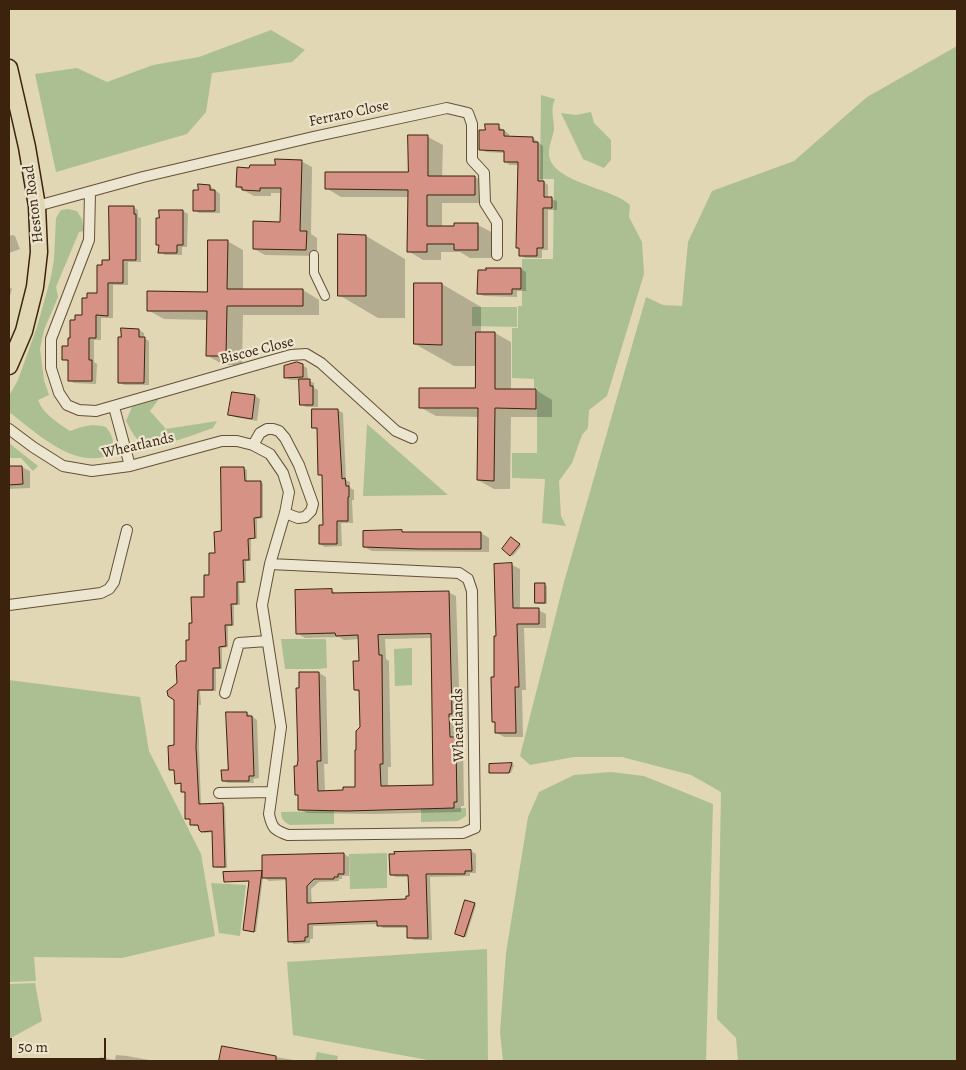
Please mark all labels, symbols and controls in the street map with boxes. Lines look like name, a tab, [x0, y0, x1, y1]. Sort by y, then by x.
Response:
street label: Ferraro Close	[307, 97, 391, 131]
street label: Heston Road	[20, 164, 48, 244]
street label: Biscoe Close	[218, 333, 296, 369]
street label: Wheatlands	[100, 429, 176, 463]
street label: Wheatlands	[449, 688, 469, 762]
scale bar	[12, 1028, 109, 1060]
text: 50 m	[18, 1037, 48, 1057]

